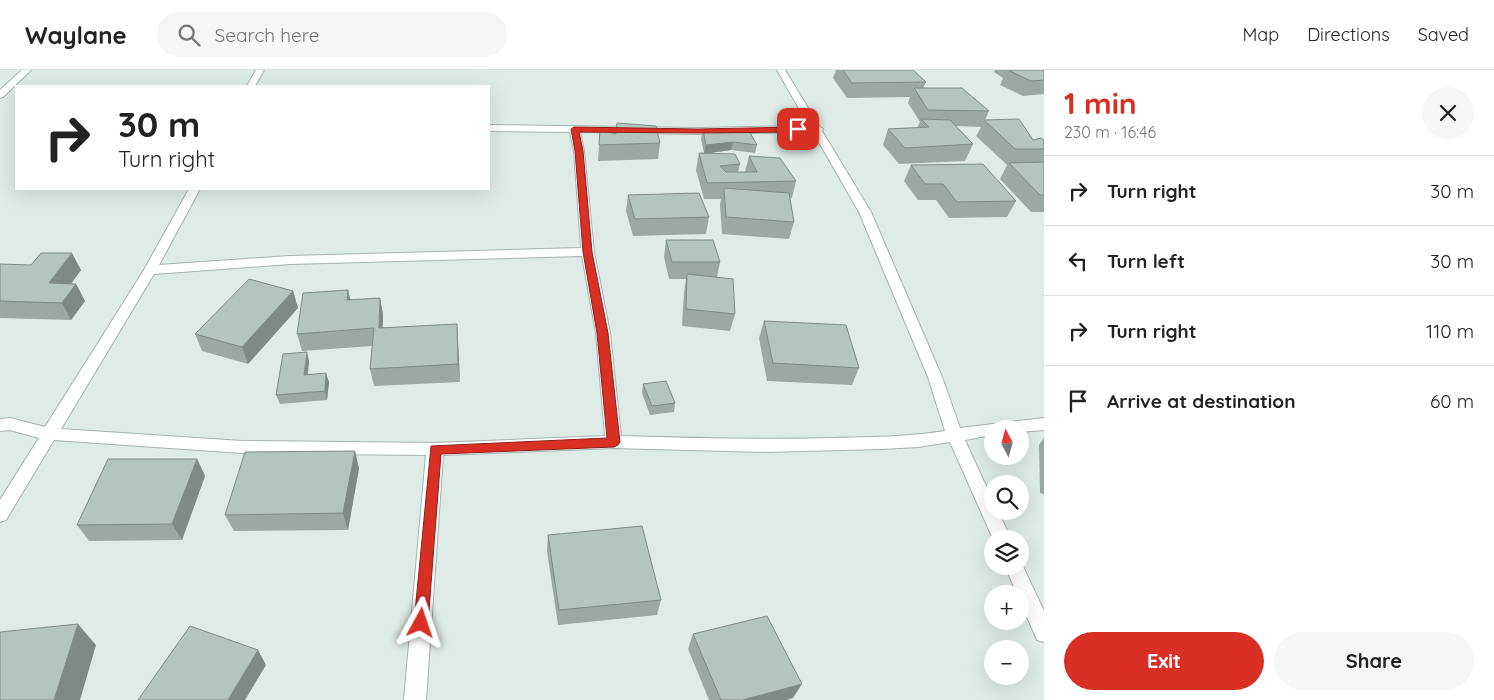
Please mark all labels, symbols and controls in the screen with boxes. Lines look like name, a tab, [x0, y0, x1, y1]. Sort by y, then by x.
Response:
search box	[157, 12, 507, 57]
text: Waylane	[25, 20, 127, 50]
icon: search	[175, 21, 203, 49]
text: Search here	[215, 23, 319, 47]
text: Map	[1242, 23, 1279, 46]
text: Directions	[1307, 23, 1390, 46]
text: Saved	[1418, 23, 1469, 46]
text: 1 min	[1064, 84, 1137, 122]
button: close	[1422, 87, 1474, 139]
text: 30 m	[118, 102, 200, 146]
icon: right	[35, 105, 100, 170]
pin	[777, 108, 819, 150]
icon: arrive	[784, 115, 812, 143]
text: 230 m · 16:46	[1064, 122, 1156, 142]
text: Turn right	[118, 145, 215, 173]
icon: right	[1064, 177, 1092, 205]
text: Turn right	[1107, 179, 1196, 203]
text: 30 m	[1430, 179, 1474, 203]
icon: left	[1064, 247, 1092, 275]
text: Turn left	[1107, 249, 1185, 273]
text: 30 m	[1430, 249, 1474, 273]
icon: right	[1064, 317, 1092, 345]
text: Turn right	[1107, 319, 1196, 343]
text: 110 m	[1426, 319, 1474, 343]
icon: arrive	[1064, 387, 1092, 415]
text: Arrive at destination	[1107, 389, 1296, 413]
text: 60 m	[1430, 389, 1474, 413]
north arrow	[984, 420, 1029, 465]
map controls	[984, 420, 1029, 685]
button: search	[984, 475, 1029, 520]
button: layers	[984, 530, 1029, 575]
button: +	[984, 585, 1029, 630]
position arrow	[394, 596, 446, 648]
button: Exit	[1064, 632, 1264, 690]
button: Share	[1274, 632, 1474, 690]
button: −	[984, 640, 1029, 685]

